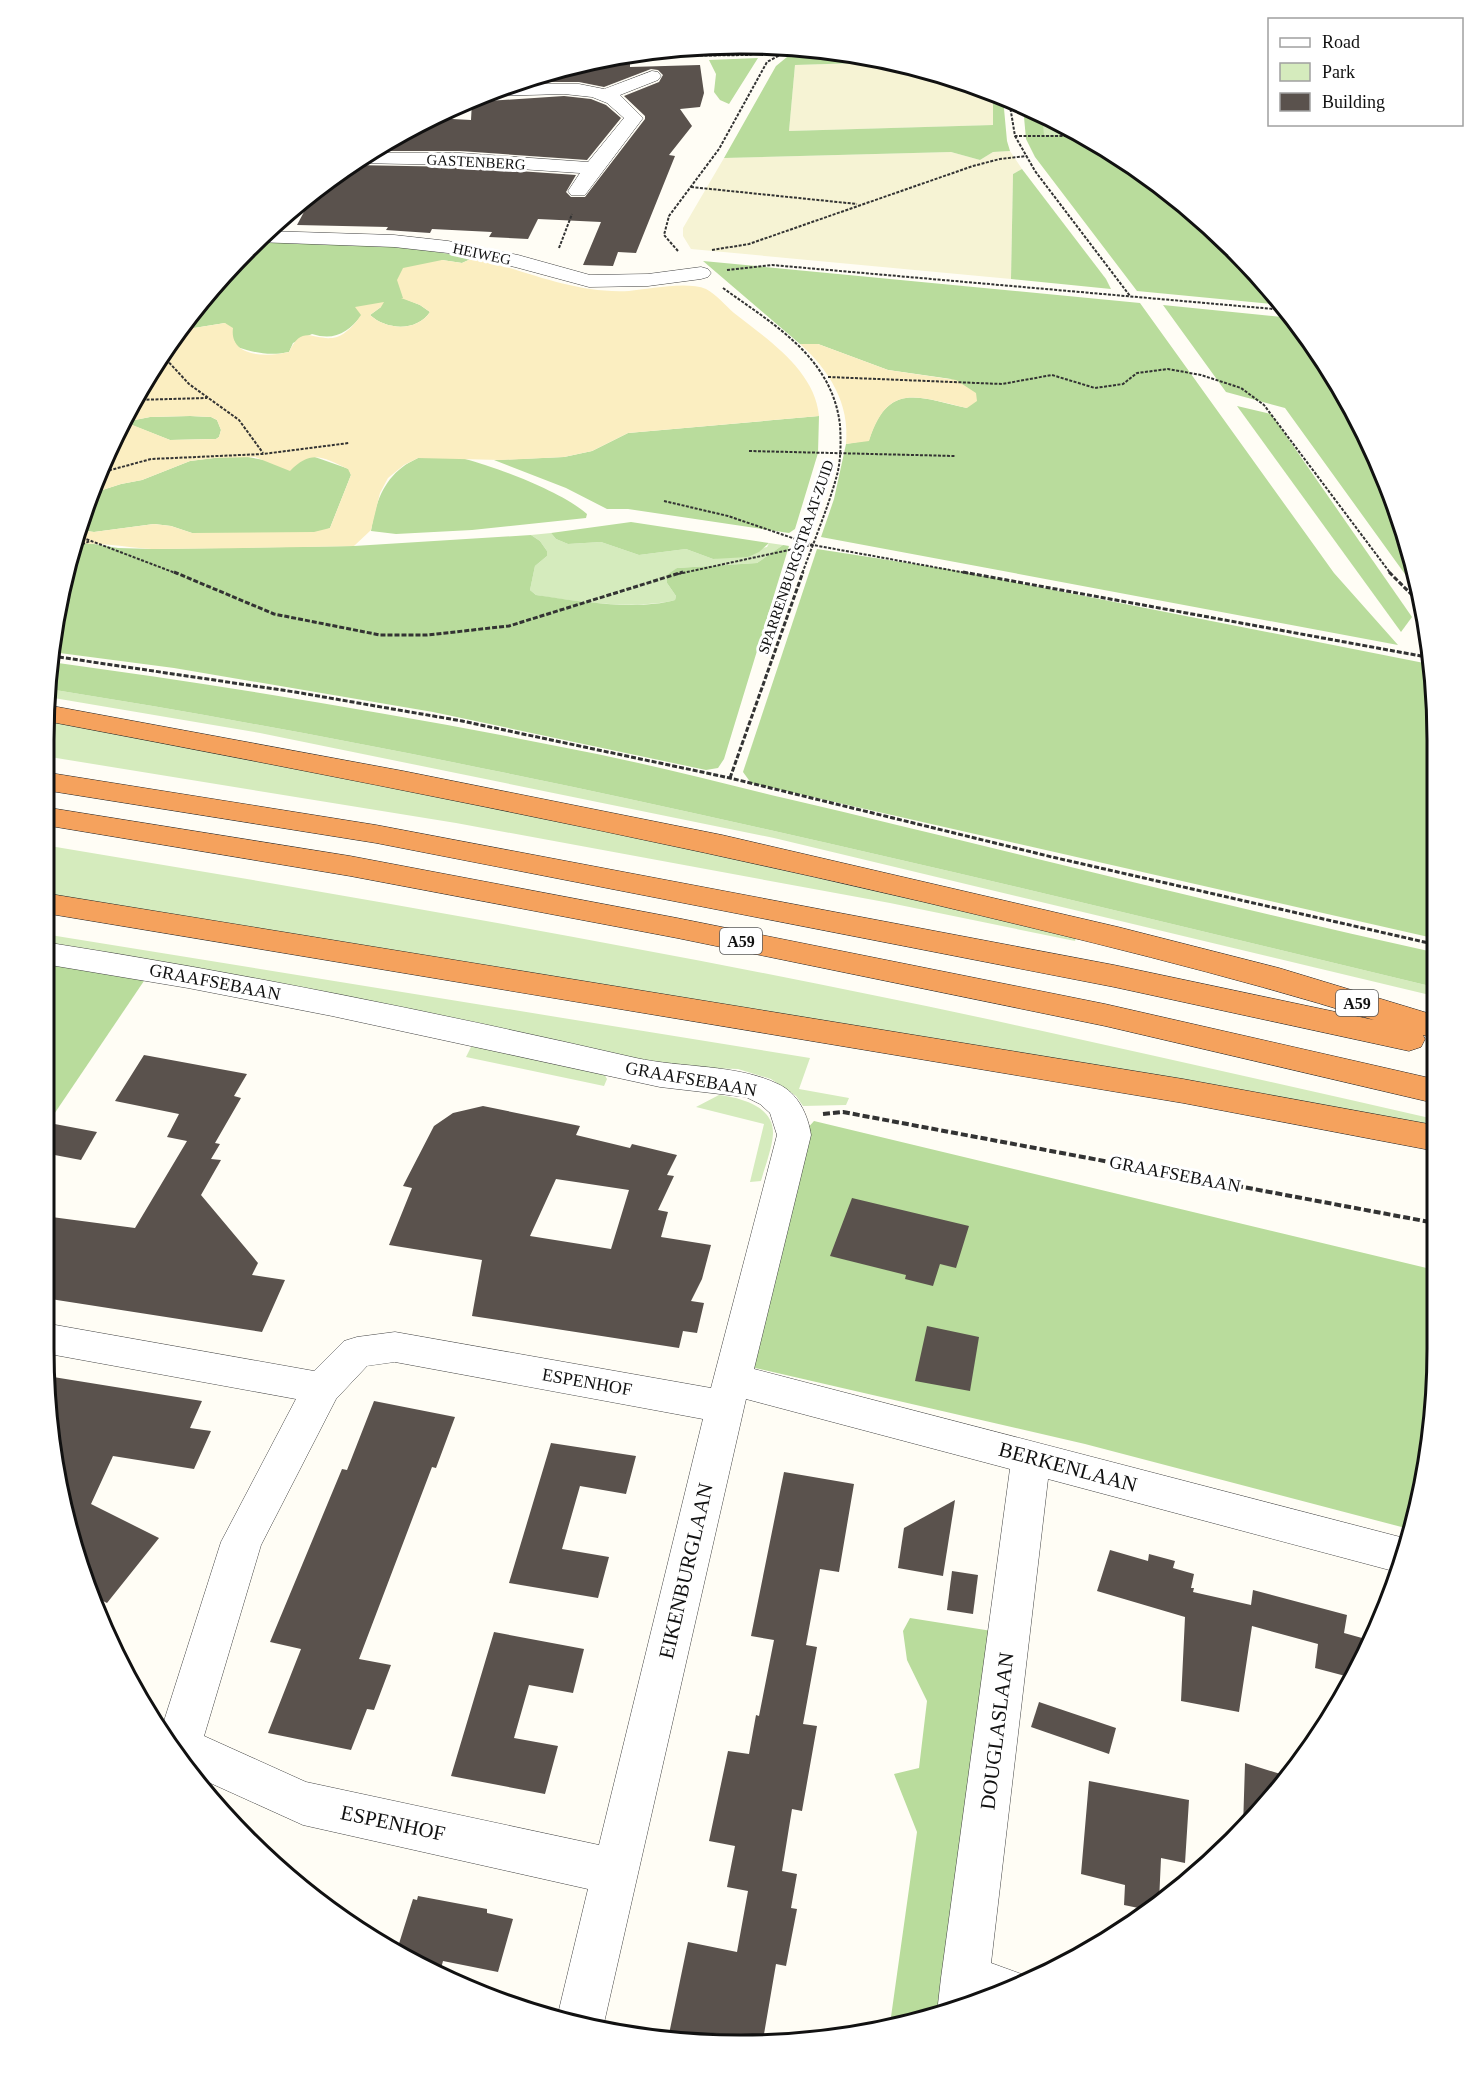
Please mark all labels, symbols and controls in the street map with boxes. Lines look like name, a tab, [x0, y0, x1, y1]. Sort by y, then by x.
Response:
legend	[1268, 18, 1463, 126]
text: Road	[1322, 32, 1360, 52]
text: Park	[1322, 62, 1355, 82]
text: Building	[1322, 92, 1385, 112]
street label: GASTENBERG	[426, 151, 526, 173]
street label: HEIWEG	[451, 240, 513, 268]
street label: SPARRENBURGSTRAAT-ZUID	[755, 458, 837, 656]
road number: A59	[720, 928, 762, 954]
street label: GRAAFSEBAAN	[148, 959, 282, 1005]
road number: A59	[1336, 990, 1378, 1016]
street label: GRAAFSEBAAN	[624, 1058, 758, 1100]
street label: GRAAFSEBAAN	[1108, 1151, 1242, 1197]
street label: ESPENHOF	[540, 1364, 634, 1400]
street label: BERKENLAAN	[996, 1437, 1140, 1497]
street label: EIKENBURGLAAN	[654, 1481, 718, 1661]
street label: DOUGLASLAAN	[975, 1651, 1019, 1811]
street label: ESPENHOF	[339, 1800, 447, 1846]

